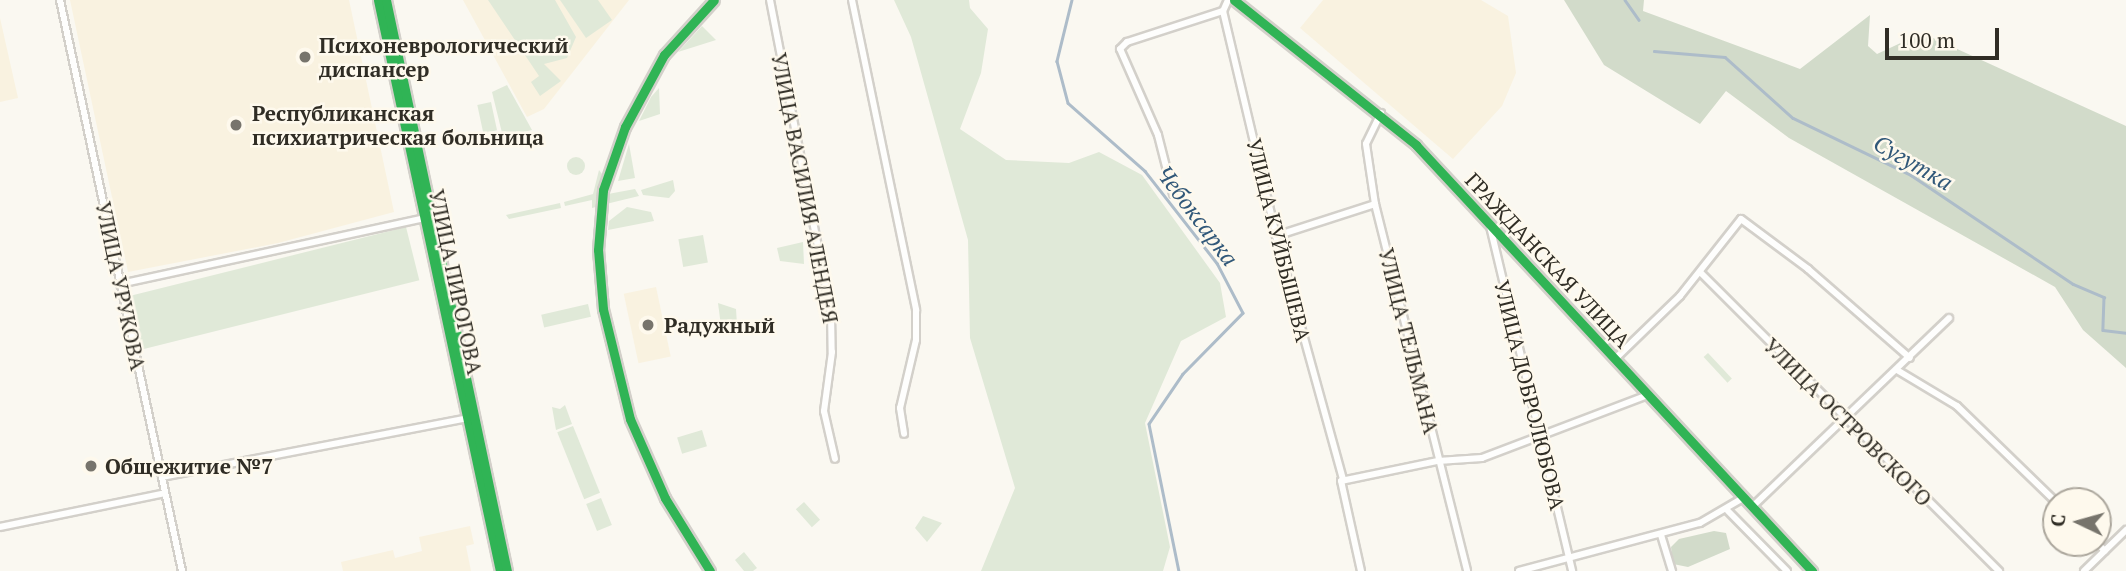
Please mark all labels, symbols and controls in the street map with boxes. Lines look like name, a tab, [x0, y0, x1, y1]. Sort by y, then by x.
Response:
scale bar	[1888, 14, 2002, 58]
text: 100 m	[1898, 26, 1955, 54]
place label: Психоневрологический диспансер	[319, 32, 569, 82]
marker: Психоневрологический диспансер	[297, 49, 313, 65]
street label: УЛИЦА ВАСИЛИЯ АЛЕНДЕЯ	[766, 50, 844, 326]
place label: Республиканская психиатрическая больница	[252, 100, 544, 150]
marker: Республиканская психиатрическая больница	[226, 115, 246, 135]
water label: Сугутка	[1869, 129, 1957, 197]
street label: УЛИЦА КУЙБЫШЕВА	[1242, 136, 1316, 344]
water label: Чебоксарка	[1150, 160, 1244, 272]
street label: ГРАЖДАНСКАЯ УЛИЦА	[1460, 167, 1636, 353]
street label: УЛИЦА ПИРОГОВА	[424, 187, 488, 377]
street label: УЛИЦА УРУКОВА	[91, 199, 151, 373]
street label: УЛИЦА ТЕЛЬМАНА	[1374, 245, 1444, 437]
street label: УЛИЦА ДОБРОЛЮБОВА	[1489, 277, 1571, 513]
place label: Радужный	[664, 312, 775, 338]
marker: Радужный	[638, 315, 658, 335]
street label: УЛИЦА ОСТРОВСКОГО	[1759, 333, 1937, 511]
place label: Общежитие №7	[105, 453, 273, 479]
marker: Общежитие №7	[83, 458, 99, 474]
north arrow	[2042, 487, 2112, 557]
text: С	[2045, 513, 2071, 528]

